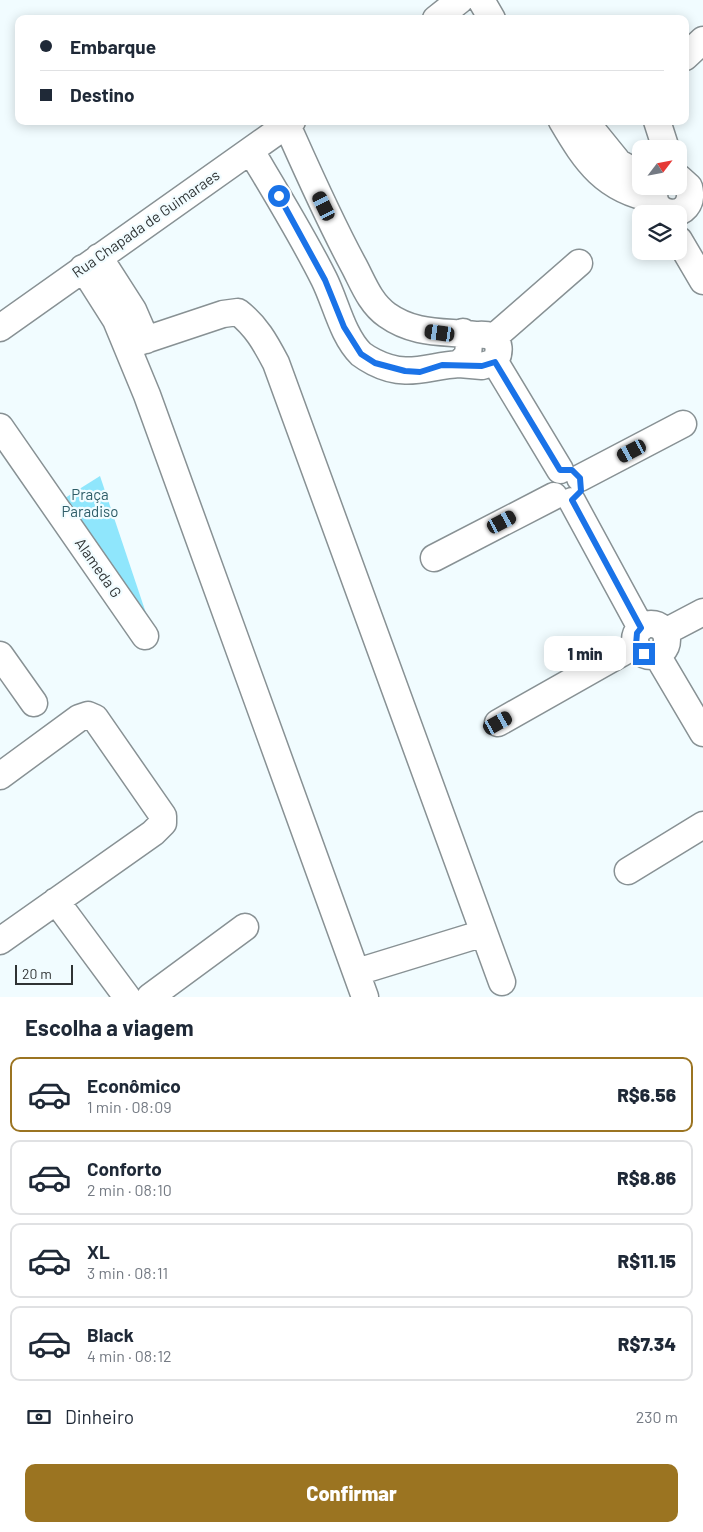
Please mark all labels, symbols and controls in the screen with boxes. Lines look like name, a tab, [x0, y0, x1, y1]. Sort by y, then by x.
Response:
text: Embarque	[70, 35, 156, 58]
text: Destino	[70, 83, 135, 106]
north arrow	[632, 140, 688, 195]
map controls	[632, 140, 687, 260]
street label: Rua Chapada de Guimaraes	[68, 165, 223, 281]
route start	[268, 185, 290, 207]
car	[310, 189, 337, 223]
button: layers	[632, 205, 687, 260]
car	[424, 323, 455, 343]
car	[615, 437, 648, 465]
park label: Praça Paradiso	[61, 485, 119, 520]
car	[485, 508, 518, 536]
street label: Alameda G	[72, 534, 126, 601]
callout: 1 min	[544, 636, 626, 672]
route end	[633, 643, 655, 665]
text: 1 min	[567, 644, 603, 663]
car	[481, 709, 514, 737]
scale bar	[15, 962, 72, 985]
text: 20 m	[22, 965, 52, 982]
text: Escolha a viagem	[25, 1014, 194, 1040]
icon: car	[27, 1072, 72, 1117]
text: Econômico	[87, 1074, 181, 1097]
text: R$6.56	[617, 1083, 676, 1106]
text: 1 min · 08:09	[87, 1097, 172, 1116]
icon: car	[27, 1155, 72, 1200]
text: Conforto	[87, 1157, 162, 1180]
text: R$8.86	[617, 1166, 676, 1189]
text: 2 min · 08:10	[87, 1180, 172, 1199]
icon: car	[27, 1238, 72, 1283]
text: XL	[87, 1240, 110, 1263]
text: R$11.15	[618, 1249, 676, 1272]
text: 3 min · 08:11	[87, 1263, 168, 1282]
icon: car	[27, 1321, 72, 1366]
text: Black	[87, 1323, 134, 1346]
text: R$7.34	[618, 1332, 676, 1355]
text: 4 min · 08:12	[87, 1346, 172, 1365]
icon: cash	[25, 1403, 53, 1431]
text: Dinheiro	[65, 1405, 134, 1428]
text: 230 m	[636, 1407, 678, 1426]
button: Confirmar	[25, 1464, 678, 1522]

